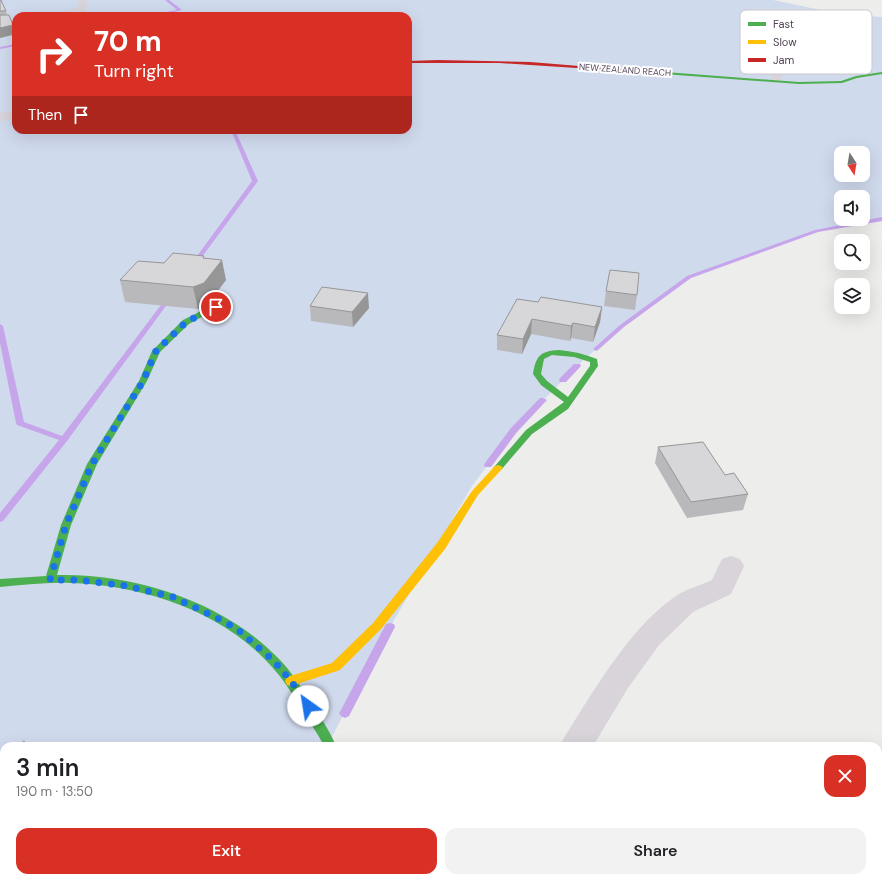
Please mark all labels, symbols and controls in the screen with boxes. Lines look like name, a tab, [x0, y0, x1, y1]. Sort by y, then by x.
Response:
legend	[740, 10, 872, 74]
text: Fast	[773, 17, 794, 31]
text: 70 m	[94, 23, 162, 60]
icon: right	[28, 28, 80, 80]
text: Slow	[773, 35, 797, 49]
text: Jam	[773, 53, 794, 67]
text: Turn right	[94, 59, 174, 83]
street label: NEW ZEALAND REACH	[578, 61, 672, 79]
icon: arrive	[70, 104, 92, 126]
text: Then	[28, 105, 62, 125]
north arrow	[834, 146, 870, 182]
map controls	[834, 146, 870, 314]
button: sound	[834, 190, 870, 226]
button: search	[834, 234, 870, 270]
button: layers	[834, 278, 870, 314]
pin	[199, 290, 233, 324]
icon: arrive	[205, 296, 227, 318]
position arrow	[287, 685, 329, 727]
text: 3 min	[16, 752, 79, 783]
button: close	[824, 755, 866, 797]
text: 190 m · 13:50	[16, 783, 93, 800]
button: Exit	[16, 828, 437, 874]
button: Share	[445, 828, 866, 874]

